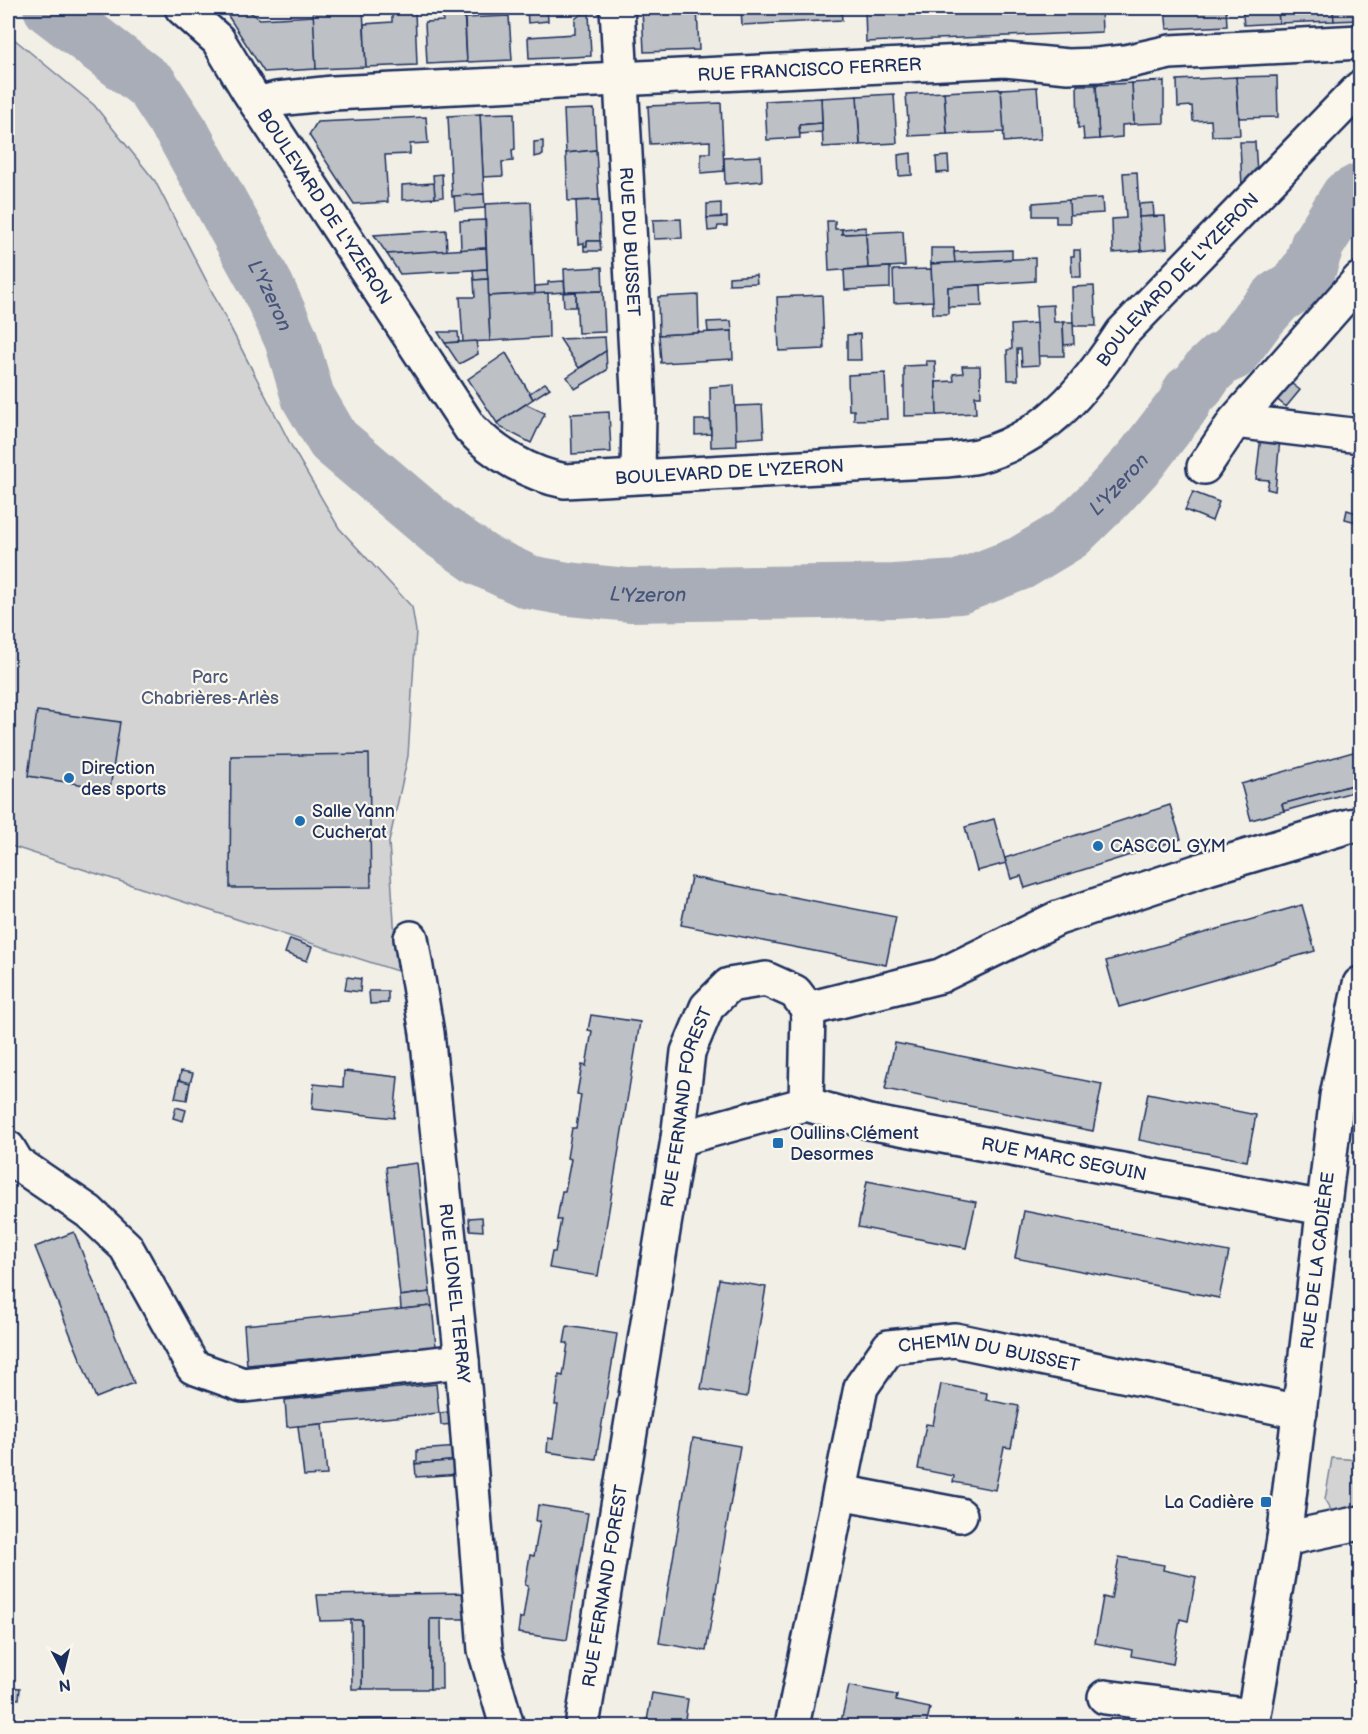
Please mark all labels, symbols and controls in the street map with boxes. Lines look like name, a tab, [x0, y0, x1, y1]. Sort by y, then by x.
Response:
street label: RUE FRANCISCO FERRER	[697, 54, 922, 86]
street label: BOULEVARD DE L'YZERON	[252, 105, 396, 308]
street label: RUE DU BUISSET	[615, 166, 644, 317]
street label: BOULEVARD DE L'YZERON	[1092, 189, 1263, 371]
water label: L'Yzeron	[242, 256, 297, 335]
water label: L'Yzeron	[1084, 449, 1154, 521]
street label: BOULEVARD DE L'YZERON	[614, 456, 845, 489]
water label: L'Yzeron	[609, 582, 686, 608]
park label: Parc Chabrières-Arlès	[141, 667, 279, 709]
place label: Direction des sports	[81, 758, 166, 800]
marker: Direction des sports	[62, 771, 76, 785]
place label: Salle Yann Cucherat	[312, 801, 395, 843]
marker: Salle Yann Cucherat	[293, 814, 307, 828]
place label: CASCOL GYM	[1110, 836, 1226, 857]
marker: CASCOL GYM	[1091, 839, 1105, 853]
street label: RUE FERNAND FOREST	[657, 1004, 717, 1209]
place label: Oullins Clément Desormes	[790, 1123, 919, 1165]
street label: RUE MARC SEGUIN	[980, 1134, 1148, 1185]
marker: Oullins Clément Desormes	[771, 1136, 785, 1150]
street label: RUE DE LA CADIÈRE	[1297, 1171, 1339, 1351]
street label: RUE LIONEL TERRAY	[434, 1202, 474, 1384]
street label: CHEMIN DU BUISSET	[897, 1330, 1081, 1377]
street label: RUE FERNAND FOREST	[579, 1483, 632, 1689]
place label: La Cadière	[1164, 1492, 1254, 1513]
marker: La Cadière	[1259, 1495, 1273, 1509]
north arrow	[33, 1641, 93, 1701]
text: N	[58, 1674, 72, 1695]

